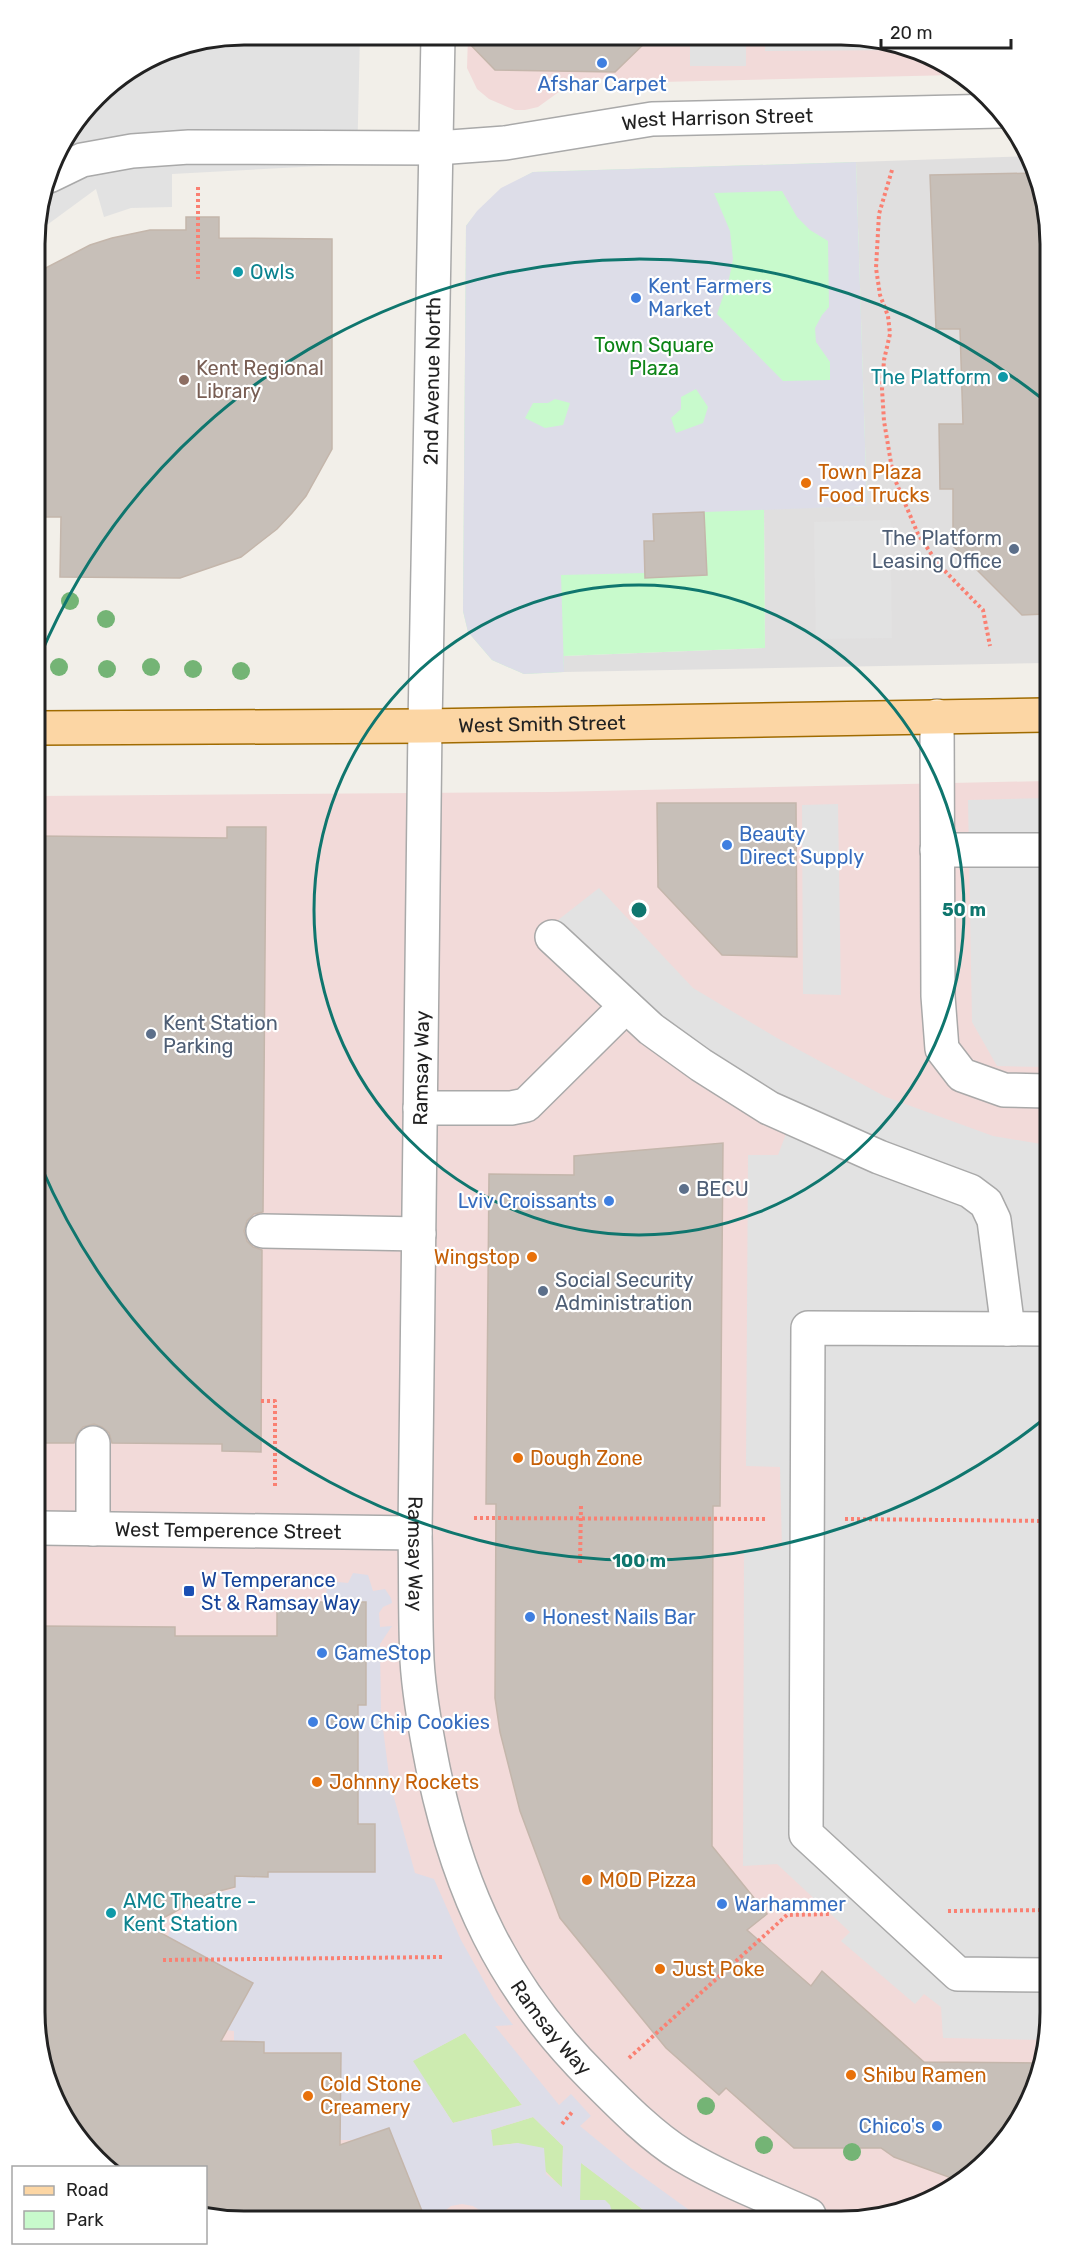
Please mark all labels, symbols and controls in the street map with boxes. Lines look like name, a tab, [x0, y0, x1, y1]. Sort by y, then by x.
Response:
scale bar	[881, 12, 1012, 50]
text: 20 m	[890, 22, 932, 44]
marker: Afshar Carpet	[595, 56, 609, 70]
place label: Afshar Carpet	[538, 72, 667, 96]
street label: West Harrison Street	[620, 103, 814, 136]
place label: Owls	[250, 260, 295, 284]
marker: Owls	[231, 265, 245, 279]
place label: Kent Farmers Market	[648, 274, 772, 321]
marker: Kent Farmers Market	[629, 291, 643, 305]
street label: 2nd Avenue North	[419, 297, 445, 465]
park label: Town Square Plaza	[594, 333, 714, 380]
place label: Kent Regional Library	[196, 356, 324, 403]
place label: The Platform	[871, 365, 991, 389]
marker: The Platform	[996, 370, 1010, 384]
marker: Kent Regional Library	[177, 373, 191, 387]
place label: Town Plaza Food Trucks	[818, 460, 930, 507]
marker: Town Plaza Food Trucks	[799, 476, 813, 490]
place label: The Platform Leasing Office	[872, 526, 1002, 573]
marker: The Platform Leasing Office	[1007, 542, 1021, 556]
street label: West Smith Street	[458, 710, 626, 737]
place label: Beauty Direct Supply	[739, 822, 864, 869]
marker: Beauty Direct Supply	[720, 838, 734, 852]
text: 50 m	[942, 899, 986, 921]
centre of rings	[629, 900, 649, 920]
street label: Ramsay Way	[408, 1010, 434, 1126]
place label: Kent Station Parking	[163, 1011, 278, 1058]
marker: Kent Station Parking	[144, 1027, 158, 1041]
place label: BECU	[696, 1177, 749, 1201]
marker: BECU	[677, 1182, 691, 1196]
place label: Lviv Croissants	[458, 1189, 597, 1213]
marker: Lviv Croissants	[602, 1194, 616, 1208]
place label: Wingstop	[434, 1245, 520, 1269]
marker: Wingstop	[525, 1250, 539, 1264]
place label: Social Security Administration	[555, 1268, 694, 1315]
marker: Social Security Administration	[536, 1284, 550, 1298]
place label: Dough Zone	[530, 1446, 643, 1470]
marker: Dough Zone	[511, 1451, 525, 1465]
street label: Ramsay Way	[403, 1496, 428, 1612]
street label: West Temperence Street	[114, 1517, 342, 1544]
text: 100 m	[612, 1550, 666, 1572]
place label: W Temperance St & Ramsay Way	[201, 1568, 360, 1615]
marker: W Temperance St & Ramsay Way	[182, 1584, 196, 1598]
place label: Honest Nails Bar	[542, 1605, 696, 1629]
marker: Honest Nails Bar	[523, 1610, 537, 1624]
place label: GameStop	[334, 1641, 431, 1665]
marker: GameStop	[315, 1646, 329, 1660]
place label: Cow Chip Cookies	[325, 1710, 490, 1734]
marker: Cow Chip Cookies	[306, 1715, 320, 1729]
place label: Johnny Rockets	[329, 1770, 479, 1794]
marker: Johnny Rockets	[310, 1775, 324, 1789]
place label: MOD Pizza	[599, 1868, 696, 1892]
marker: MOD Pizza	[580, 1873, 594, 1887]
place label: AMC Theatre - Kent Station	[123, 1889, 257, 1936]
place label: Warhammer	[734, 1892, 846, 1916]
marker: Warhammer	[715, 1897, 729, 1911]
marker: AMC Theatre - Kent Station	[104, 1906, 118, 1920]
place label: Just Poke	[672, 1957, 765, 1981]
marker: Just Poke	[653, 1962, 667, 1976]
street label: Ramsay Way	[506, 1975, 597, 2080]
place label: Shibu Ramen	[863, 2063, 987, 2087]
marker: Shibu Ramen	[844, 2068, 858, 2082]
place label: Cold Stone Creamery	[320, 2072, 422, 2119]
marker: Cold Stone Creamery	[301, 2089, 315, 2103]
place label: Chico's	[859, 2114, 925, 2138]
marker: Chico's	[930, 2119, 944, 2133]
legend	[12, 2166, 207, 2244]
text: Road	[66, 2179, 109, 2201]
text: Park	[66, 2209, 104, 2231]

